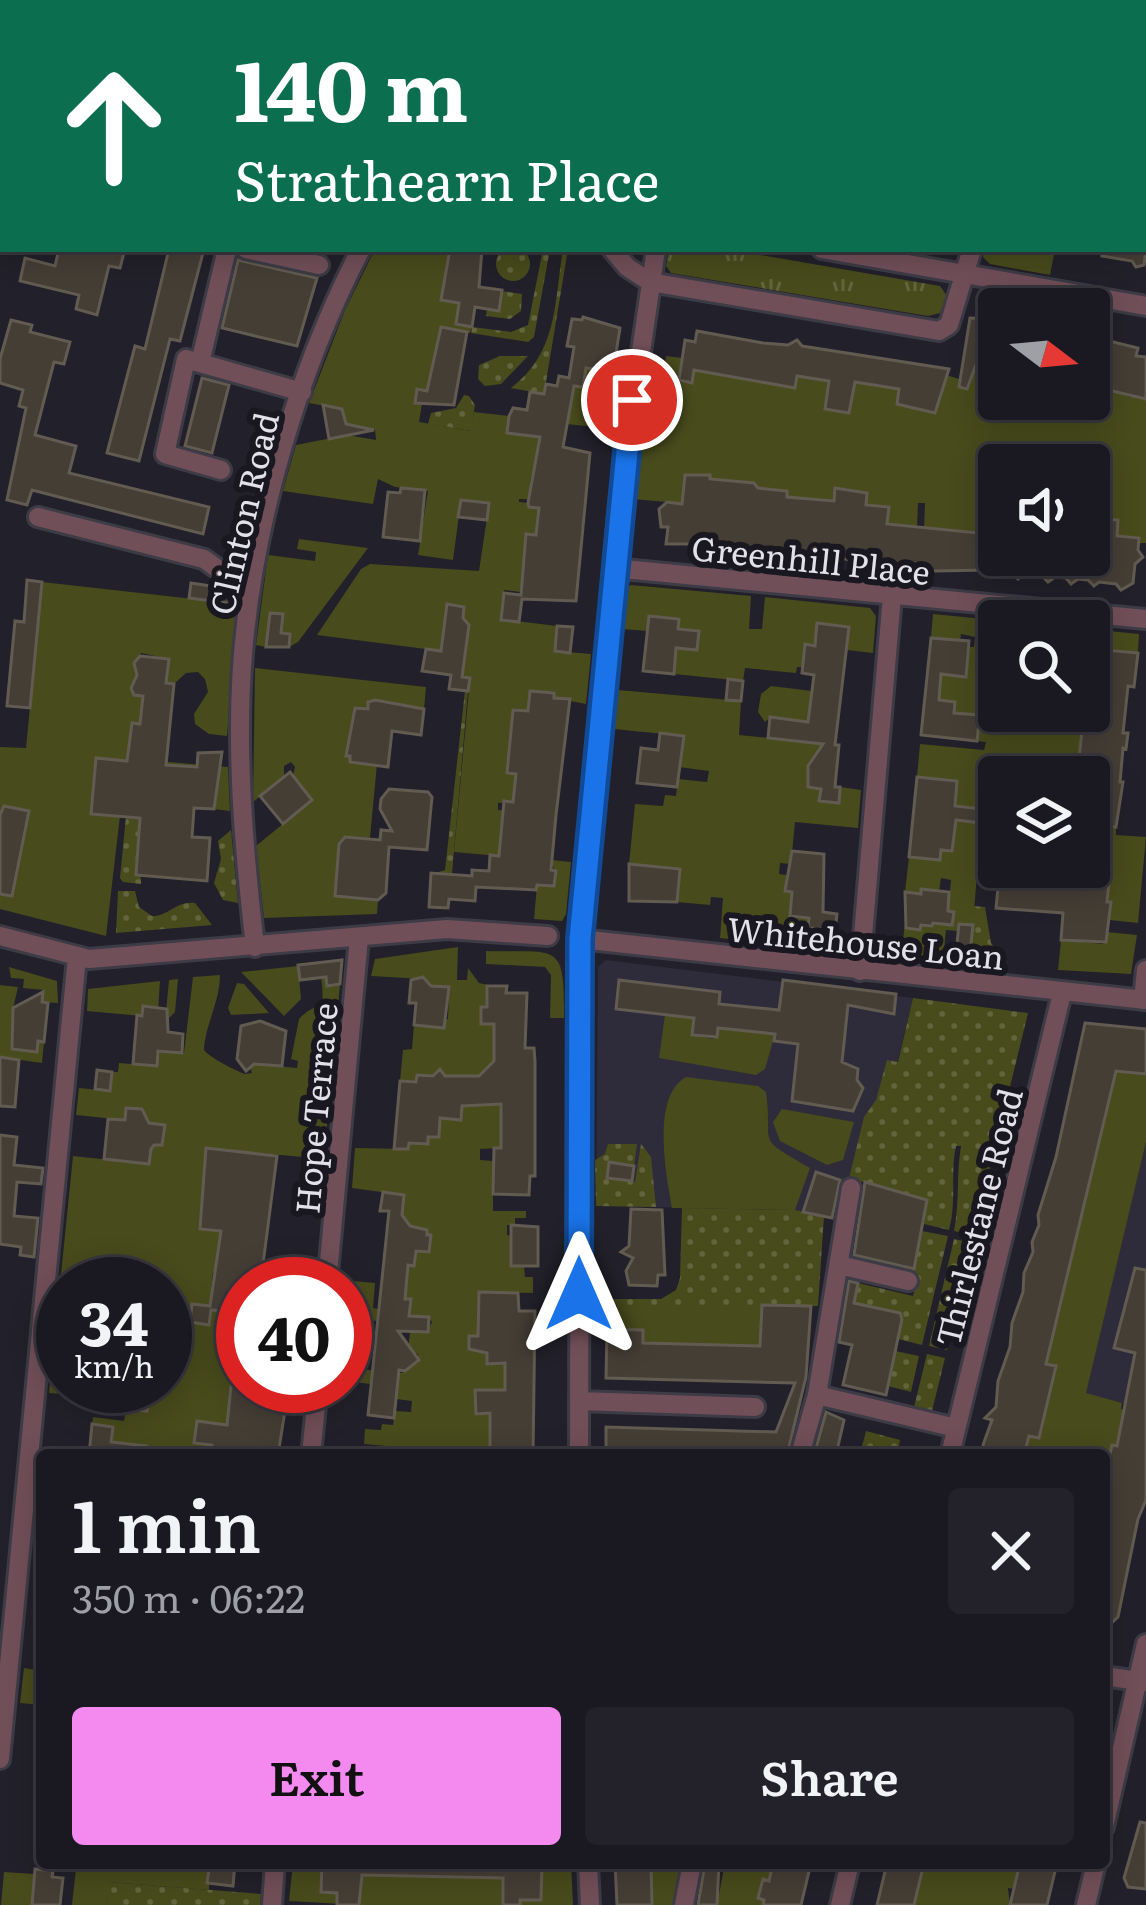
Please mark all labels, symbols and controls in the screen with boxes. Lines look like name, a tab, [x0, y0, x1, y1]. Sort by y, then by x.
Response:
text: 140 m	[234, 23, 469, 148]
icon: ahead	[36, 48, 192, 204]
text: Strathearn Place	[234, 137, 659, 218]
north arrow	[978, 288, 1110, 420]
map controls	[978, 288, 1110, 888]
pin	[581, 349, 683, 451]
icon: arrive	[599, 367, 665, 433]
street label: Clinton Road	[195, 407, 289, 619]
button: sound	[978, 444, 1110, 576]
street label: Greenhill Place	[689, 521, 933, 595]
button: search	[978, 600, 1110, 732]
button: layers	[978, 756, 1110, 888]
street label: Whitehouse Loan	[725, 902, 1007, 980]
street label: Hope Terrace	[280, 1001, 348, 1215]
street label: Thirlestane Road	[921, 1083, 1033, 1351]
position arrow	[516, 1231, 642, 1357]
speed limit sign: 40	[216, 1257, 372, 1413]
text: 34	[79, 1275, 149, 1364]
text: km/h	[74, 1343, 154, 1387]
text: 1 min	[72, 1468, 261, 1575]
button: close	[948, 1488, 1074, 1614]
text: 350 m · 06:22	[72, 1567, 305, 1625]
button: Exit	[72, 1707, 561, 1845]
button: Share	[585, 1707, 1074, 1845]

